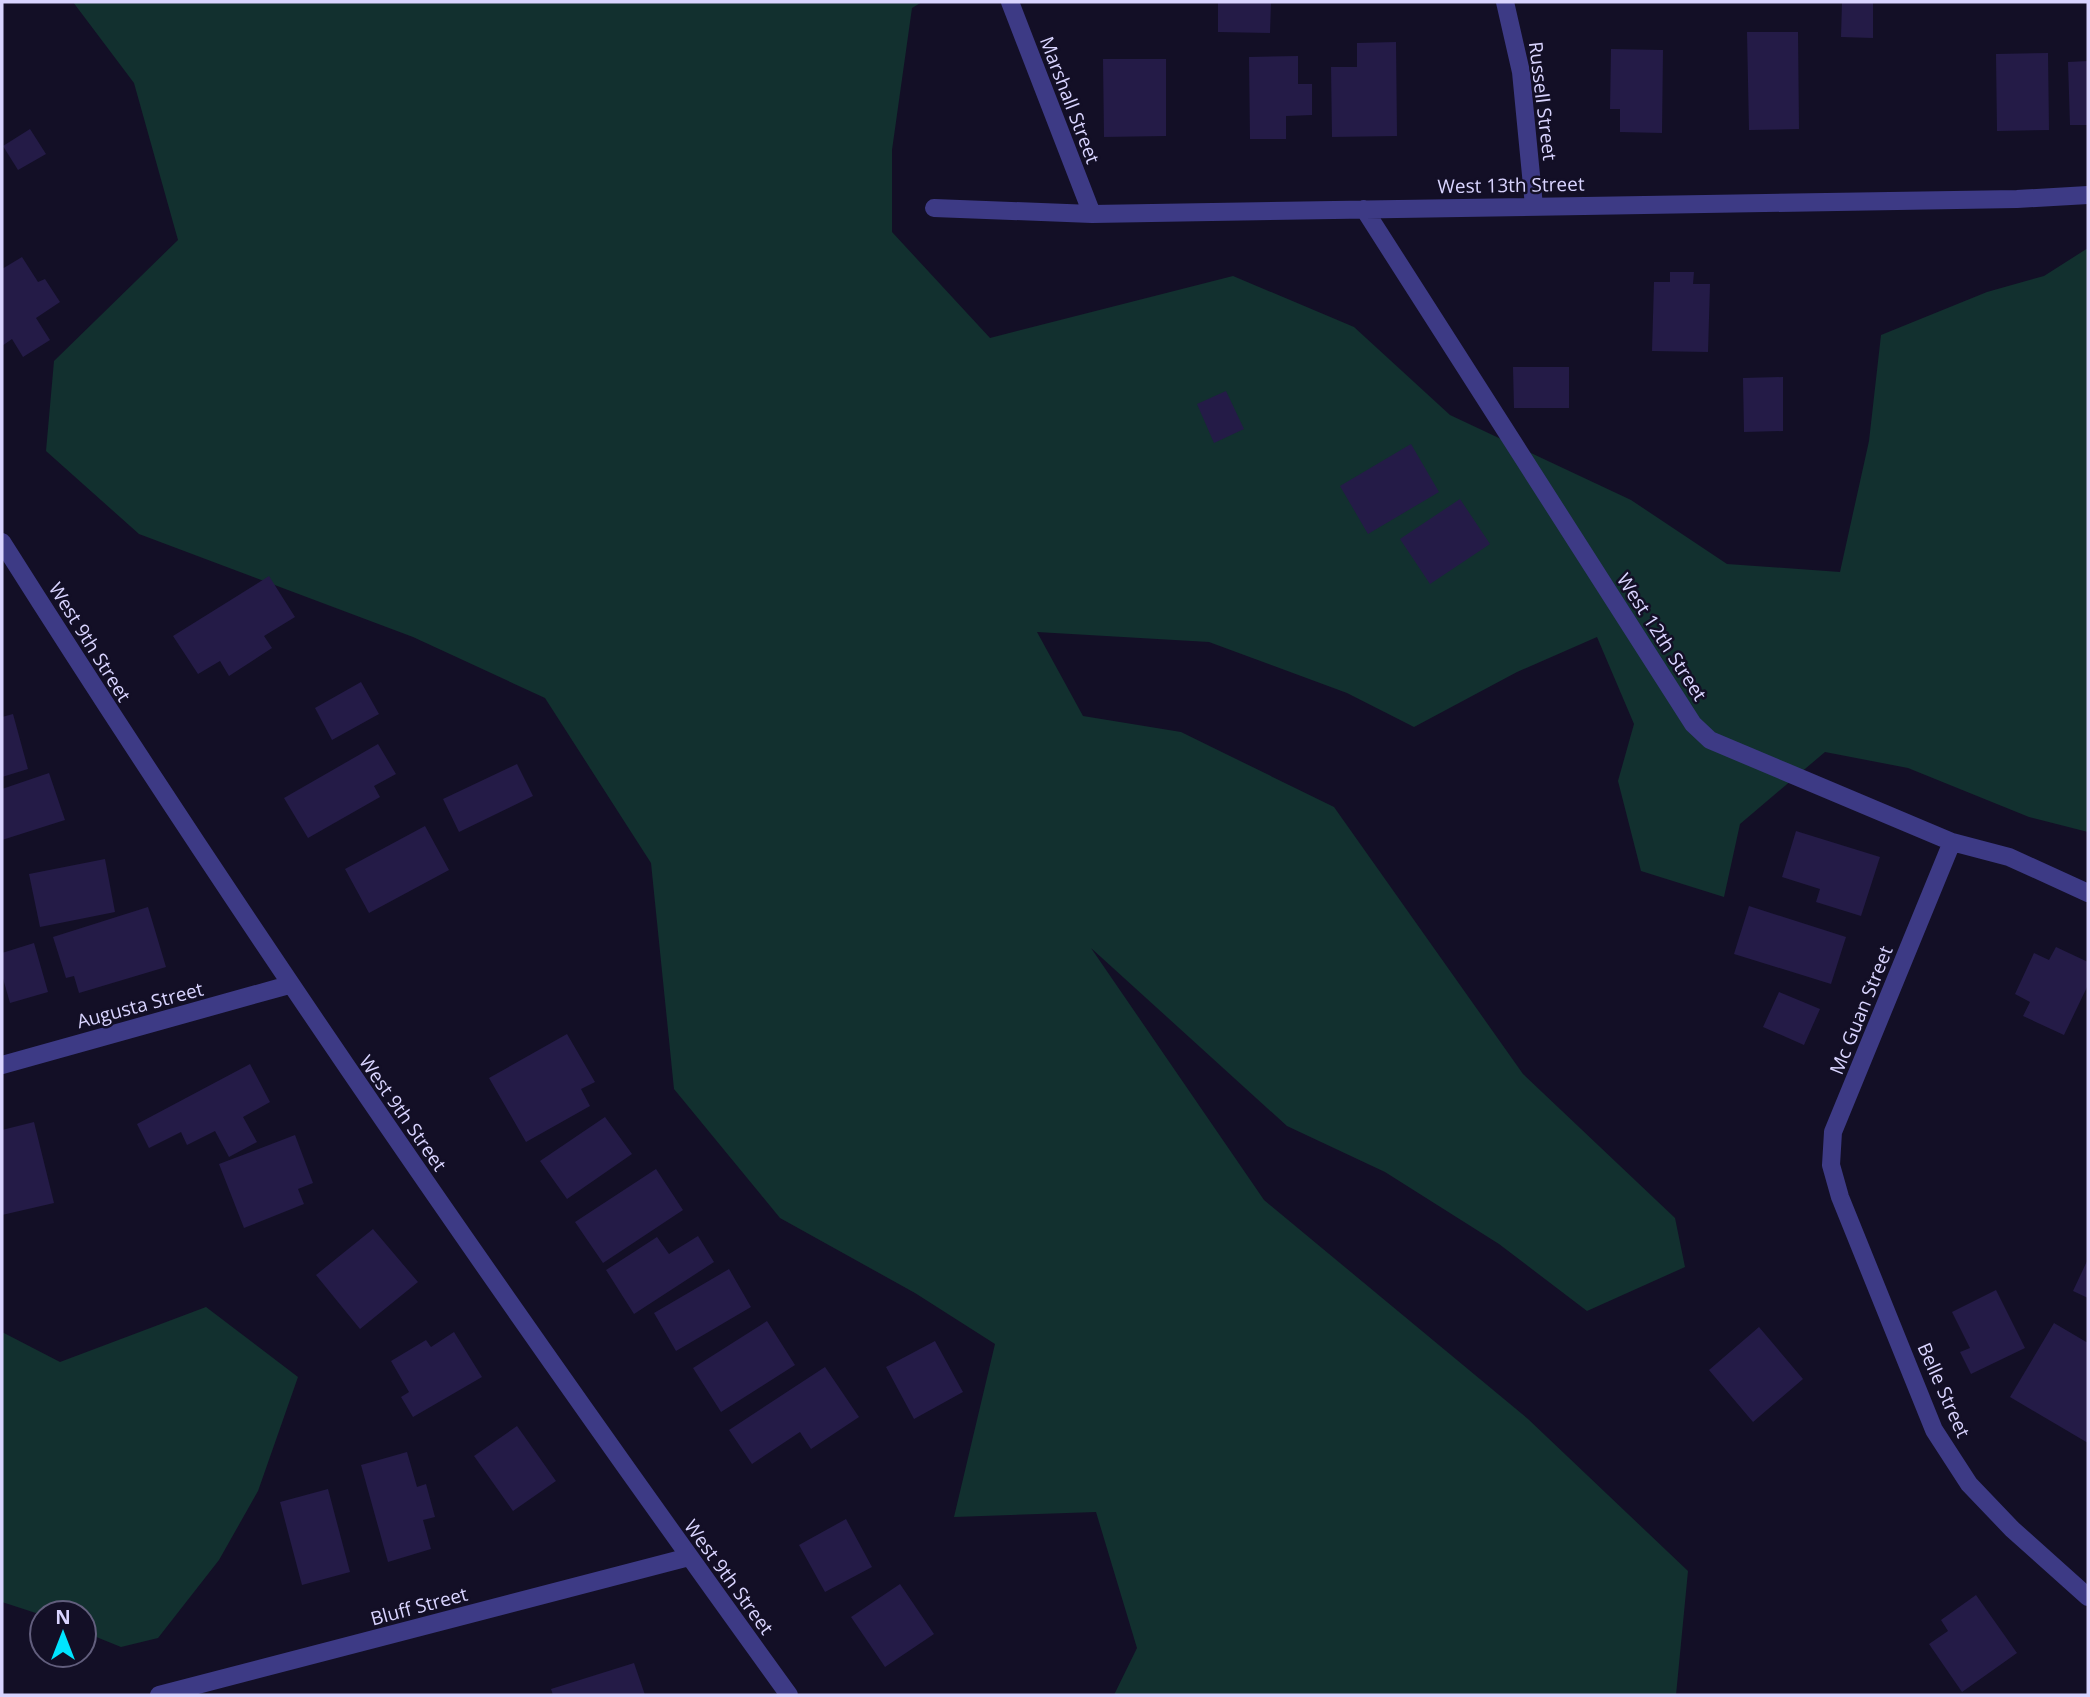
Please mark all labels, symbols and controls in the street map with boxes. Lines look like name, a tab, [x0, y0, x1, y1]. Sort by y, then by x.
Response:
street label: Marshall Street	[1034, 33, 1106, 168]
street label: Russell Street	[1523, 40, 1563, 162]
street label: West 13th Street	[1437, 171, 1585, 199]
street label: West 12th Street	[1611, 568, 1713, 706]
street label: West 9th Street	[43, 577, 137, 707]
street label: Mc Guan Street	[1823, 942, 1899, 1078]
street label: Augusta Street	[74, 976, 206, 1034]
street label: West 9th Street	[353, 1050, 453, 1176]
street label: Belle Street	[1912, 1338, 1977, 1442]
street label: West 9th Street	[678, 1514, 780, 1640]
street label: Bluff Street	[368, 1581, 471, 1631]
north arrow	[28, 1599, 98, 1669]
text: N	[55, 1604, 71, 1630]

